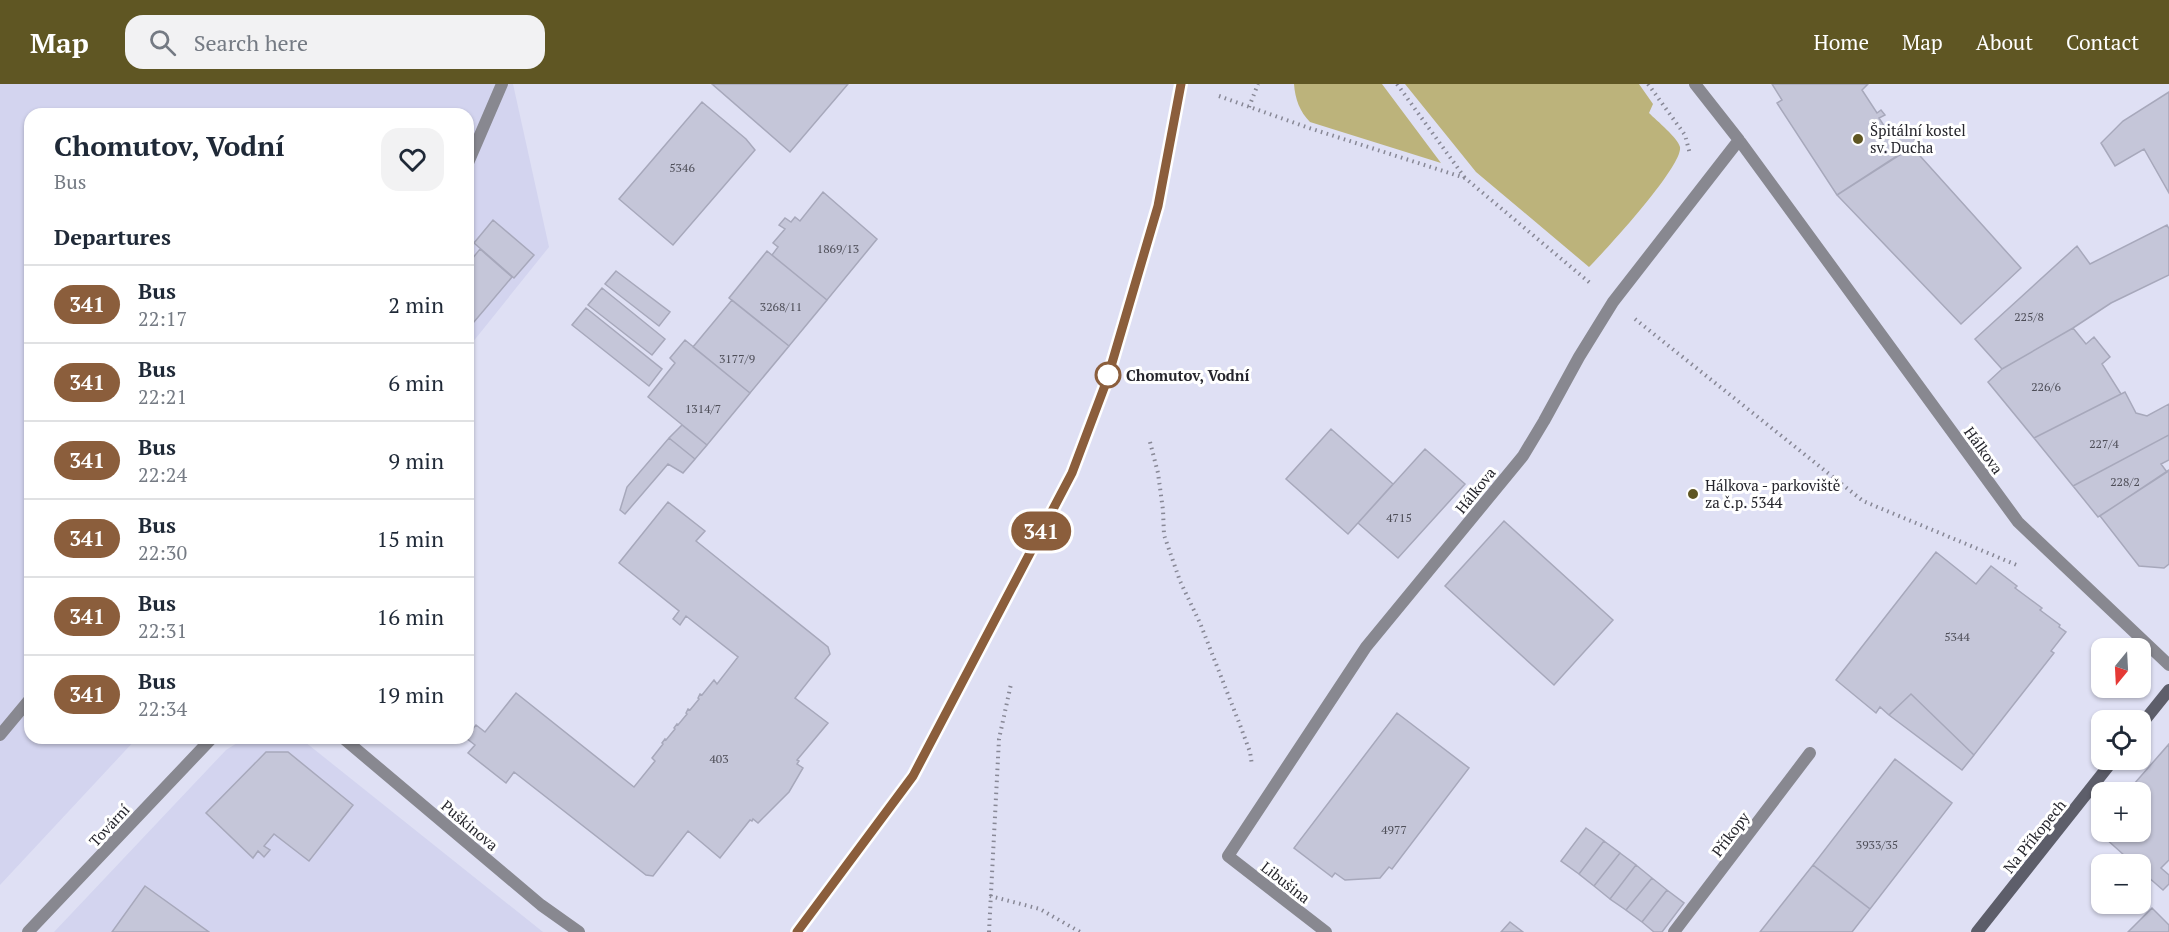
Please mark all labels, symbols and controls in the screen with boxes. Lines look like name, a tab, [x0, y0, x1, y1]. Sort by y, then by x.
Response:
search box	[125, 15, 545, 69]
text: Map	[30, 24, 89, 61]
icon: search	[146, 26, 179, 59]
text: Search here	[194, 28, 308, 57]
text: Home	[1813, 28, 1869, 56]
text: Map	[1902, 28, 1943, 56]
text: About	[1976, 28, 2033, 56]
text: Contact	[2066, 28, 2139, 56]
place label: Špitální kostel sv. Ducha	[1870, 120, 1966, 157]
text: Chomutov, Vodní	[54, 127, 284, 164]
button: heart	[381, 128, 444, 191]
marker: Špitální kostel sv. Ducha	[1851, 132, 1865, 146]
house number: 5346	[669, 160, 695, 175]
text: Bus	[54, 168, 86, 195]
text: Departures	[54, 222, 171, 251]
house number: 1869/13	[817, 241, 859, 256]
text: Bus	[138, 276, 176, 305]
text: 341	[69, 290, 105, 318]
text: 2 min	[388, 290, 444, 319]
house number: 3268/11	[760, 299, 802, 314]
text: 22:17	[138, 305, 187, 332]
house number: 225/8	[2014, 309, 2044, 324]
house number: 3177/9	[719, 351, 755, 366]
text: Bus	[138, 354, 176, 383]
marker: Chomutov, Vodní	[1095, 362, 1121, 388]
place label: Chomutov, Vodní	[1126, 365, 1249, 385]
text: 341	[69, 368, 105, 396]
text: 6 min	[388, 368, 444, 397]
house number: 226/6	[2031, 379, 2061, 394]
text: 22:21	[138, 383, 187, 410]
house number: 1314/7	[685, 401, 721, 416]
street label: Hálkova	[1960, 422, 2008, 478]
text: Bus	[138, 432, 176, 461]
house number: 227/4	[2089, 436, 2119, 451]
text: 341	[69, 446, 105, 474]
text: 9 min	[388, 446, 444, 475]
text: 22:24	[138, 461, 187, 488]
street label: Hálkova	[1450, 462, 1500, 517]
house number: 228/2	[2110, 474, 2140, 489]
place label: Hálkova - parkoviště za č.p. 5344	[1705, 475, 1840, 512]
marker: Hálkova - parkoviště za č.p. 5344	[1686, 487, 1700, 501]
text: Bus	[138, 510, 176, 539]
house number: 4715	[1386, 510, 1412, 525]
line badge: 341	[1006, 512, 1076, 550]
text: 341	[1023, 517, 1059, 545]
text: 341	[69, 524, 105, 552]
text: 15 min	[377, 524, 444, 553]
text: 22:30	[138, 539, 187, 566]
text: Bus	[138, 588, 176, 617]
text: 341	[69, 602, 105, 630]
text: 16 min	[377, 602, 444, 631]
text: 22:31	[138, 617, 187, 644]
house number: 5344	[1944, 629, 1970, 644]
north arrow	[2091, 638, 2151, 698]
map controls	[2091, 638, 2151, 914]
text: Bus	[138, 666, 176, 695]
text: 341	[69, 680, 105, 708]
text: 19 min	[377, 680, 444, 709]
text: 22:34	[138, 695, 187, 722]
button: locate	[2091, 710, 2151, 770]
house number: 403	[709, 751, 729, 766]
button: +	[2091, 782, 2151, 842]
street label: Puškinova	[437, 795, 503, 855]
street label: Na Příkopech	[1998, 795, 2070, 877]
street label: Tovární	[84, 799, 134, 850]
street label: Příkopy	[1707, 807, 1754, 860]
house number: 4977	[1381, 822, 1407, 837]
house number: 3933/35	[1856, 837, 1898, 852]
button: −	[2091, 854, 2151, 914]
street label: Libušina	[1257, 857, 1315, 908]

